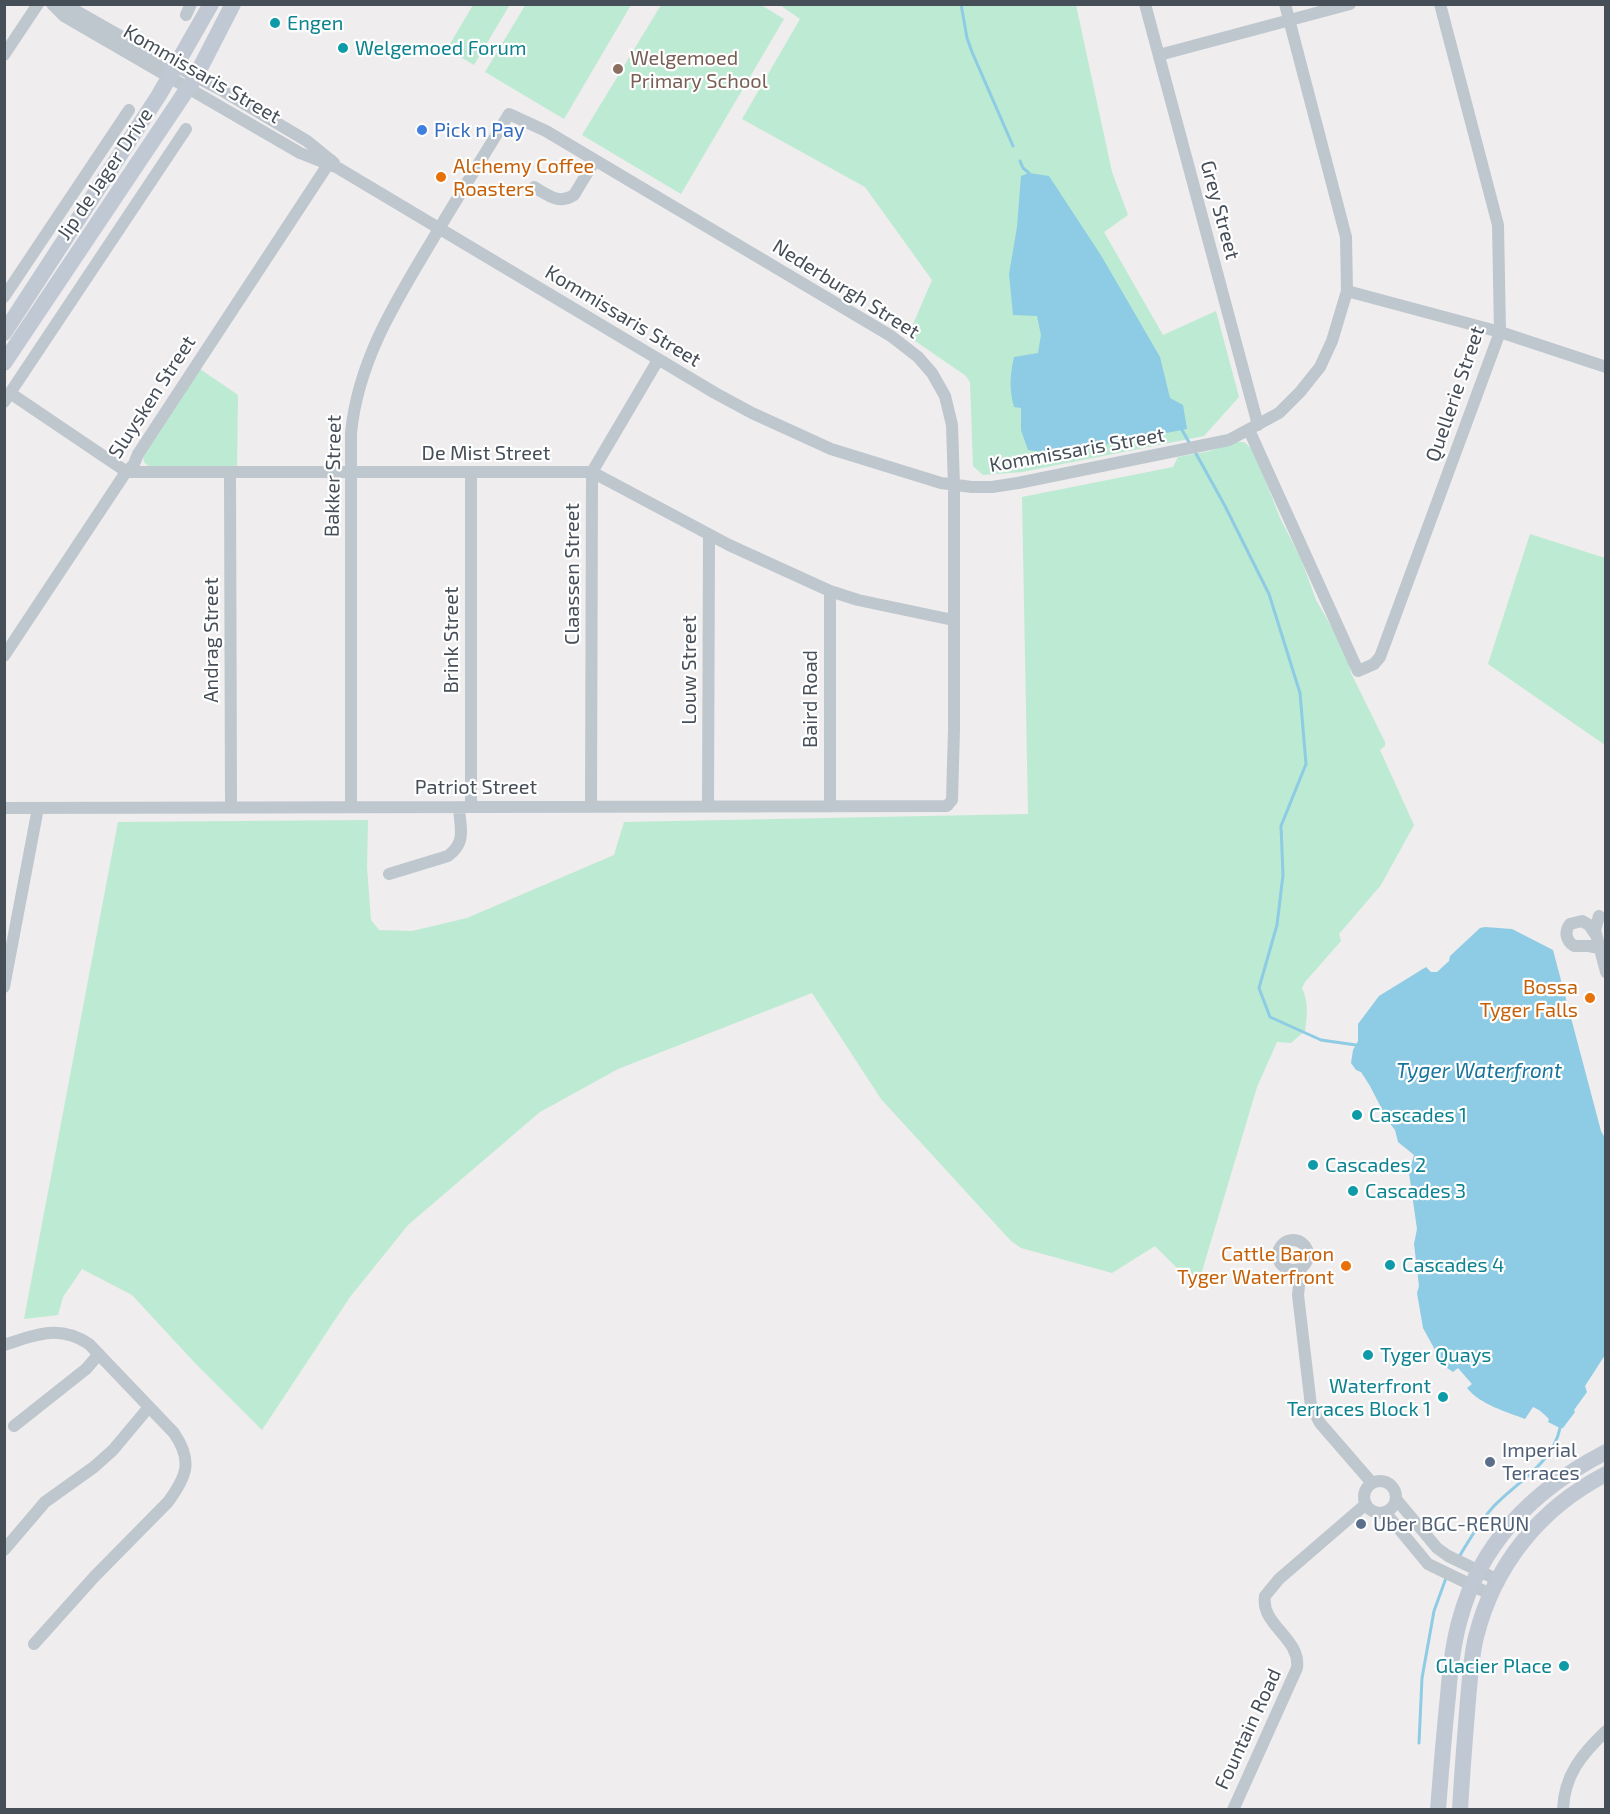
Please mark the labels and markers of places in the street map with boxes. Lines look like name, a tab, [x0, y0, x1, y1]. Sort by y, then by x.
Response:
place label: Engen	[287, 11, 343, 35]
marker: Engen	[268, 16, 282, 30]
place label: Welgemoed Forum	[355, 36, 526, 60]
marker: Welgemoed Forum	[336, 41, 350, 55]
place label: Welgemoed Primary School	[630, 46, 768, 93]
marker: Welgemoed Primary School	[611, 62, 625, 76]
place label: Pick n Pay	[434, 118, 525, 142]
marker: Pick n Pay	[415, 123, 429, 137]
place label: Alchemy Coffee Roasters	[453, 154, 594, 201]
marker: Alchemy Coffee Roasters	[434, 170, 448, 184]
place label: Bossa Tyger Falls	[1480, 975, 1578, 1022]
marker: Bossa Tyger Falls	[1583, 991, 1597, 1005]
place label: Cascades 1	[1369, 1103, 1467, 1127]
marker: Cascades 1	[1350, 1108, 1364, 1122]
place label: Cascades 2	[1325, 1153, 1426, 1177]
marker: Cascades 2	[1306, 1158, 1320, 1172]
place label: Cascades 3	[1365, 1179, 1466, 1203]
marker: Cascades 3	[1346, 1184, 1360, 1198]
place label: Cattle Baron Tyger Waterfront	[1177, 1242, 1334, 1289]
place label: Cascades 4	[1402, 1253, 1504, 1277]
marker: Cascades 4	[1383, 1258, 1397, 1272]
marker: Cattle Baron Tyger Waterfront	[1339, 1259, 1353, 1273]
place label: Tyger Quays	[1380, 1343, 1491, 1367]
marker: Tyger Quays	[1361, 1348, 1375, 1362]
place label: Waterfront Terraces Block 1	[1287, 1374, 1431, 1421]
marker: Waterfront Terraces Block 1	[1436, 1390, 1450, 1404]
place label: Imperial Terraces	[1502, 1438, 1580, 1485]
marker: Imperial Terraces	[1483, 1455, 1497, 1469]
place label: Uber BGC-RERUN	[1373, 1512, 1529, 1536]
marker: Uber BGC-RERUN	[1354, 1517, 1368, 1531]
place label: Glacier Place	[1435, 1654, 1552, 1678]
marker: Glacier Place	[1557, 1659, 1571, 1673]

